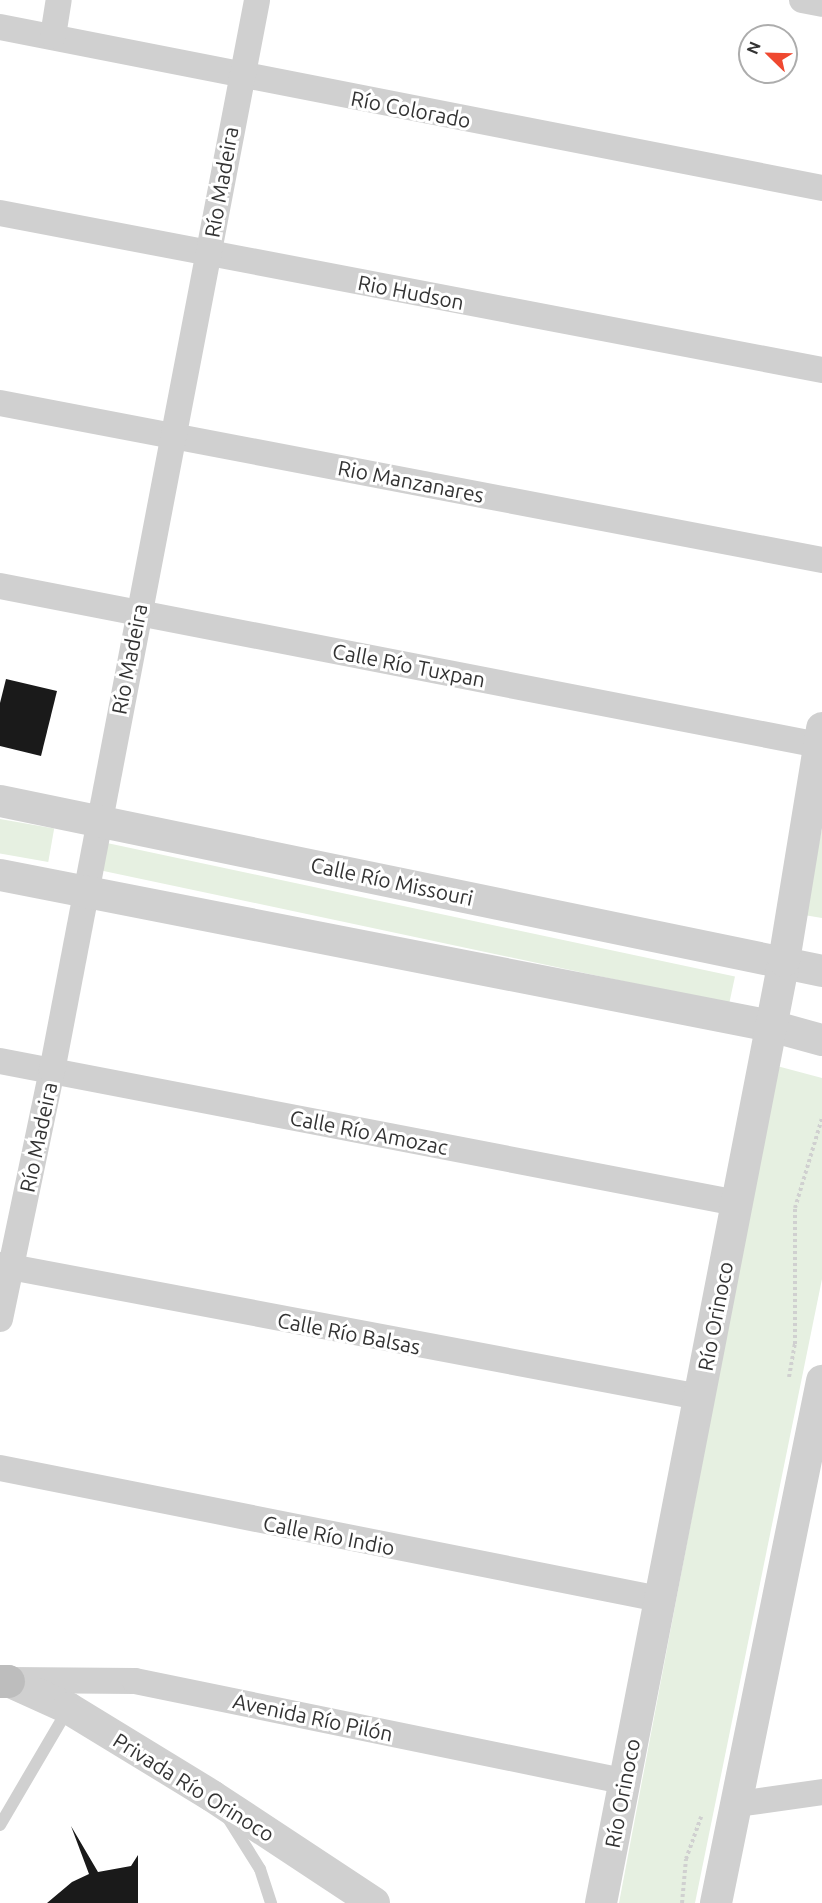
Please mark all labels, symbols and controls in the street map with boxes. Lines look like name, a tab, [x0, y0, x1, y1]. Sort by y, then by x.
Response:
north arrow	[738, 24, 798, 84]
text: N	[743, 39, 764, 57]
street label: Río Colorado	[349, 85, 473, 133]
street label: Río Madeira	[199, 125, 243, 239]
street label: Rio Hudson	[356, 269, 466, 315]
street label: Rio Manzanares	[336, 454, 486, 508]
street label: Río Madeira	[106, 602, 152, 716]
street label: Calle Río Tuxpan	[330, 638, 488, 692]
street label: Calle Río Missouri	[309, 851, 475, 911]
street label: Río Madeira	[14, 1080, 62, 1194]
street label: Calle Río Amozac	[288, 1104, 450, 1160]
street label: Río Orinoco	[692, 1259, 738, 1373]
street label: Calle Río Balsas	[275, 1307, 423, 1359]
street label: Calle Río Indio	[261, 1510, 397, 1560]
street label: Avenida Río Pilón	[231, 1688, 395, 1746]
street label: Privada Río Orinoco	[109, 1727, 279, 1847]
street label: Río Orinoco	[599, 1736, 645, 1850]

